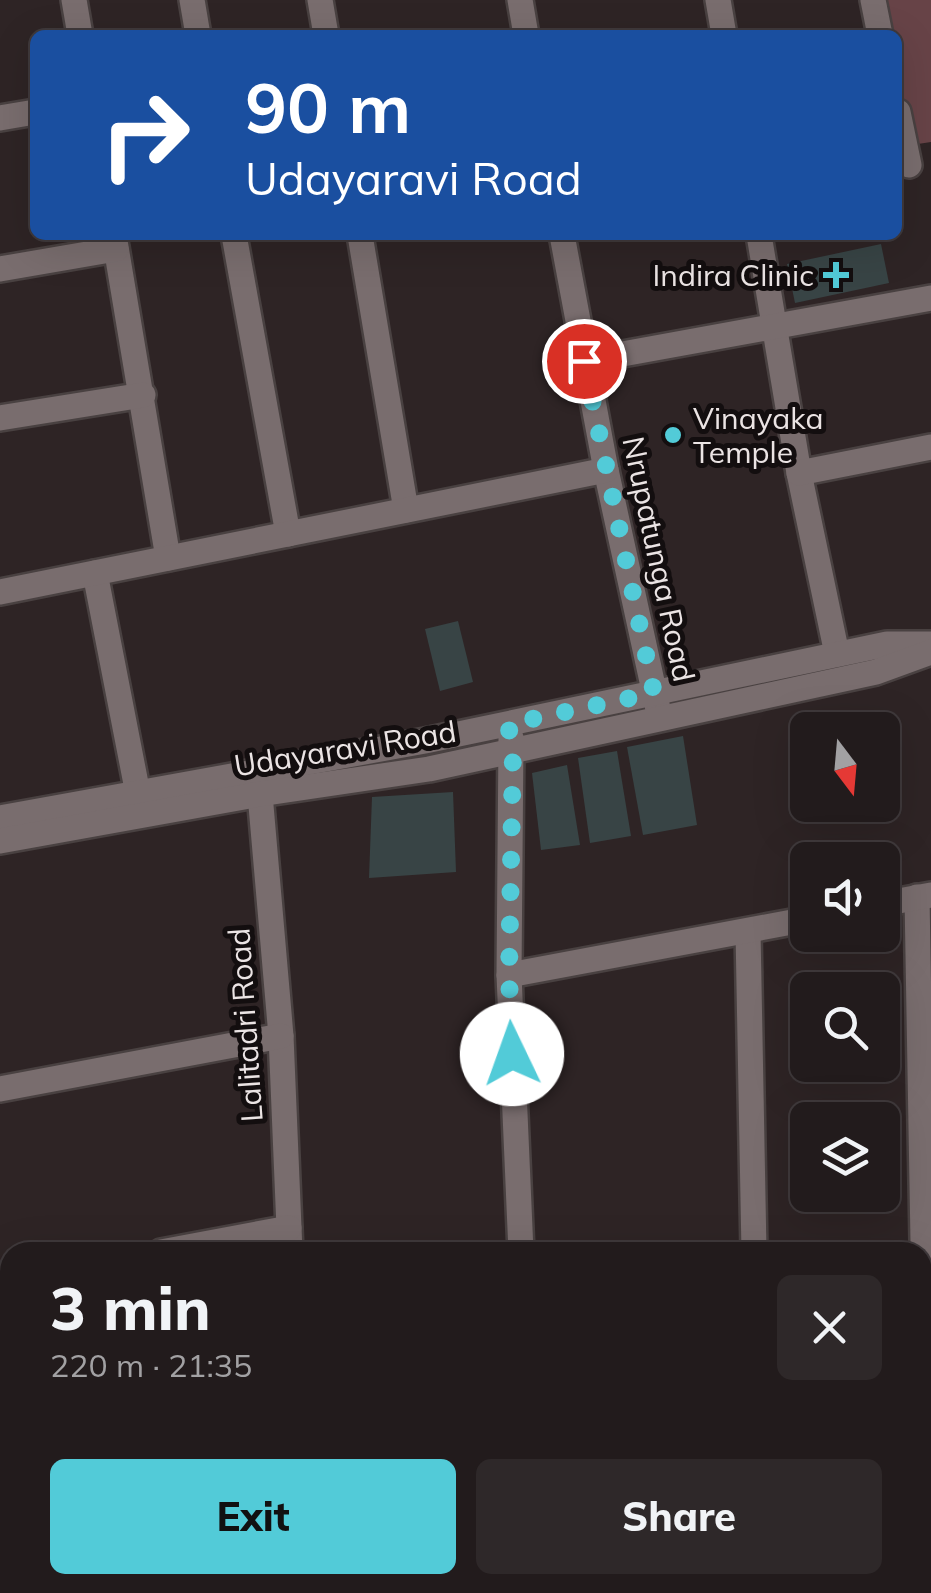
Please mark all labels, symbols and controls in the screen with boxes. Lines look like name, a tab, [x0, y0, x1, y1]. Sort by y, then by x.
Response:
text: 90 m	[245, 63, 411, 151]
icon: right	[80, 70, 210, 200]
text: Udayaravi Road	[245, 150, 582, 206]
place label: Indira Clinic	[653, 256, 814, 294]
marker: Indira Clinic	[823, 262, 849, 288]
pin	[542, 319, 627, 404]
icon: arrive	[557, 334, 612, 389]
place label: Vinayaka Temple	[693, 399, 823, 471]
marker: Vinayaka Temple	[662, 424, 684, 446]
street label: Nrupatunga Road	[614, 433, 704, 685]
street label: Udayaravi Road	[231, 712, 459, 784]
north arrow	[790, 712, 900, 822]
map controls	[790, 712, 900, 1212]
button: sound	[790, 842, 900, 952]
street label: Lalitadri Road	[219, 927, 271, 1123]
button: search	[790, 972, 900, 1082]
position arrow	[460, 1002, 564, 1106]
button: layers	[790, 1102, 900, 1212]
text: 3 min	[50, 1270, 211, 1345]
button: close	[777, 1275, 882, 1380]
text: 220 m · 21:35	[50, 1345, 252, 1385]
button: Exit	[50, 1459, 456, 1574]
button: Share	[476, 1459, 882, 1574]

